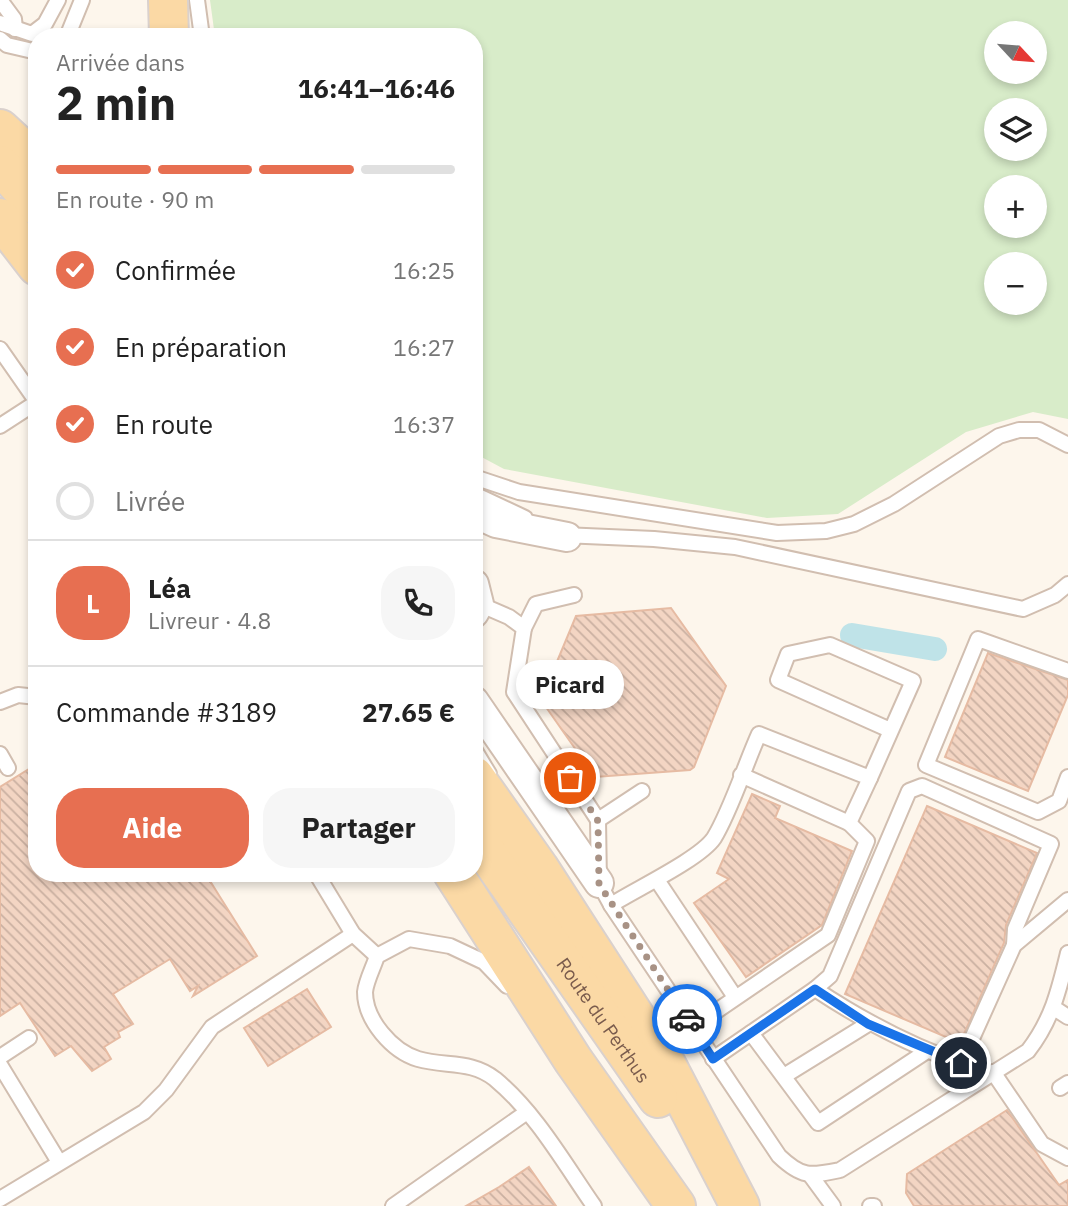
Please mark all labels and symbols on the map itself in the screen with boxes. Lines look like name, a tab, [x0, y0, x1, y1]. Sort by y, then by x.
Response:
north arrow	[984, 21, 1046, 84]
callout: Picard	[516, 659, 624, 708]
pin	[540, 748, 600, 808]
street label: Route du Perthus	[551, 953, 656, 1087]
courier	[652, 984, 722, 1054]
pin	[931, 1033, 991, 1093]

